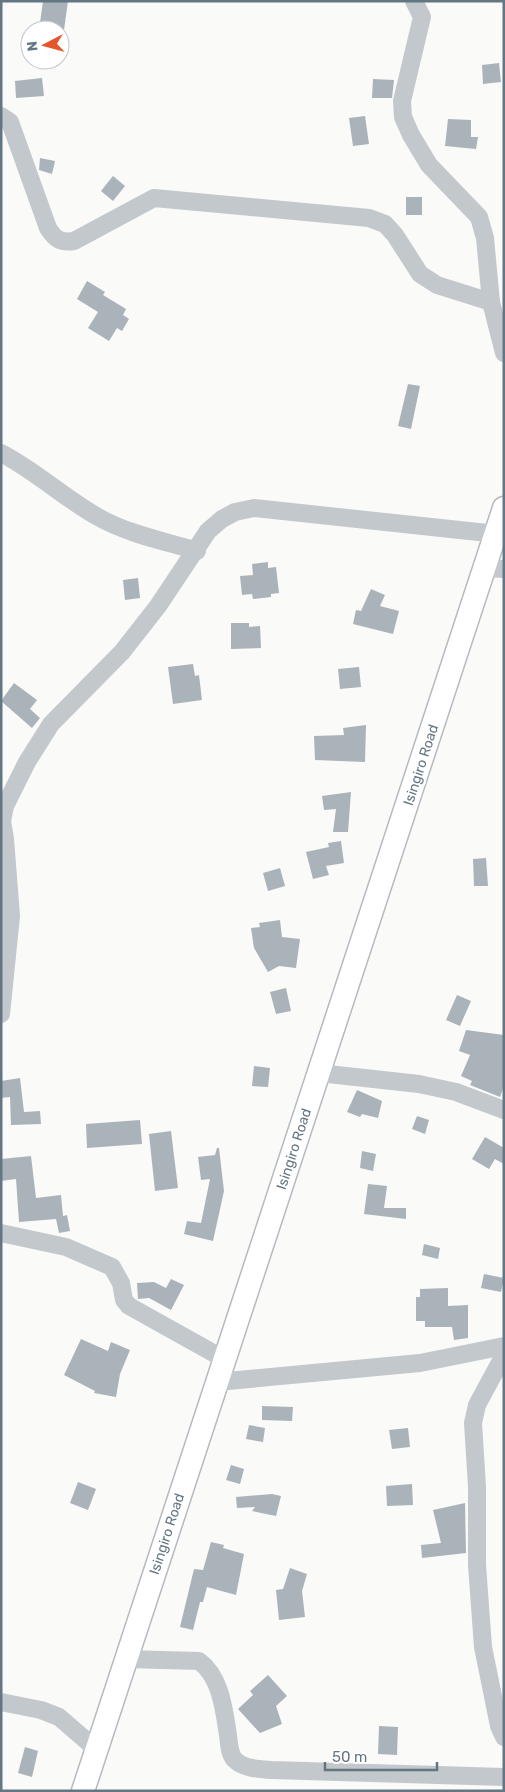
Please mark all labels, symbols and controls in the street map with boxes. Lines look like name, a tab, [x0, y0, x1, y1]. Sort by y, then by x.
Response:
north arrow	[20, 20, 70, 70]
text: N	[24, 40, 42, 52]
street label: Isingiro Road	[400, 722, 442, 808]
street label: Isingiro Road	[273, 1106, 315, 1192]
street label: Isingiro Road	[146, 1491, 188, 1577]
scale bar	[325, 1740, 438, 1772]
text: 50 m	[332, 1748, 367, 1766]

